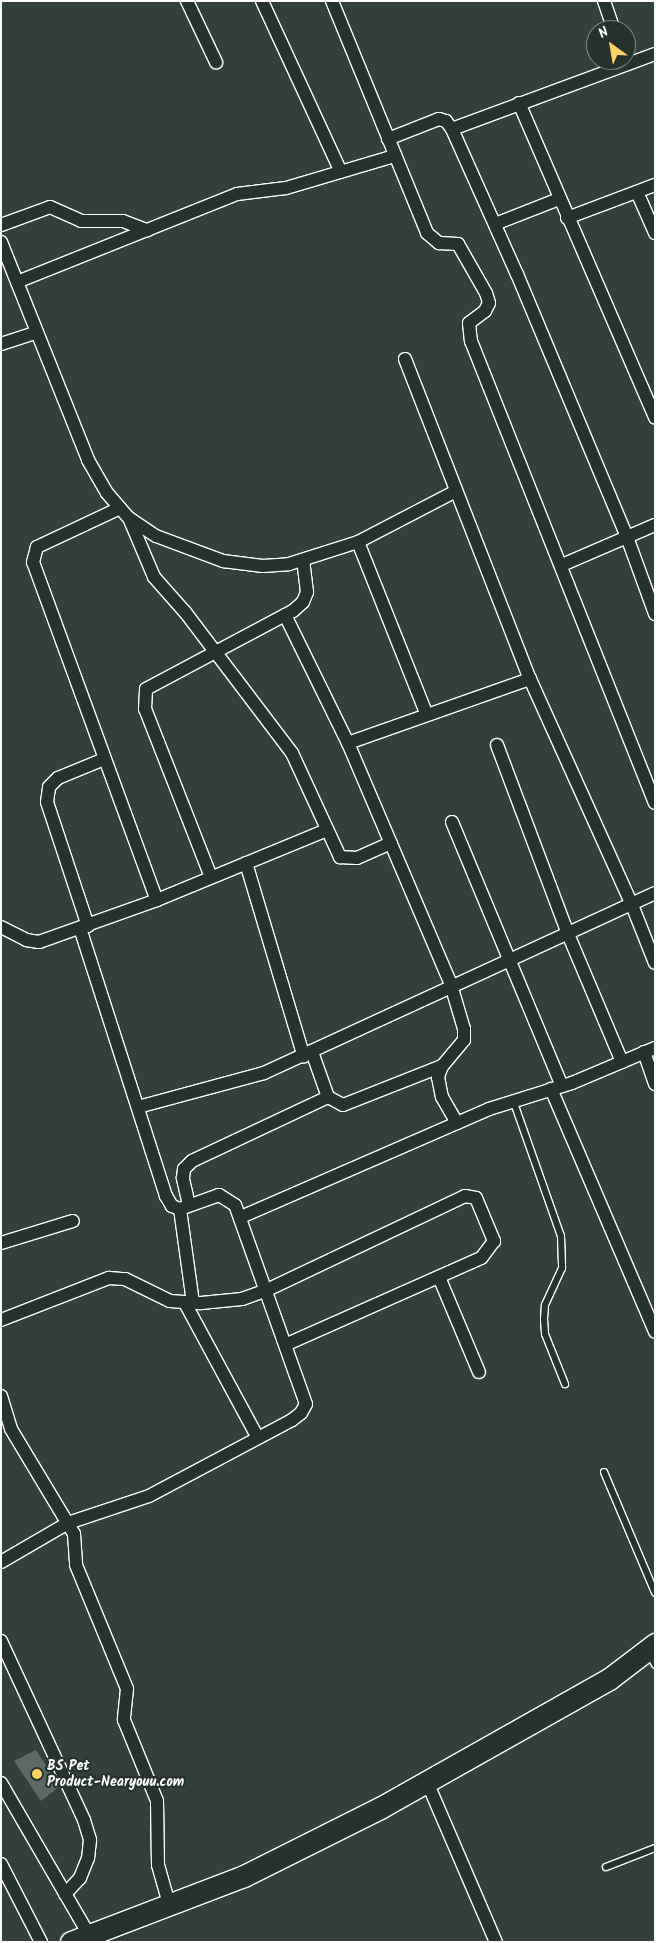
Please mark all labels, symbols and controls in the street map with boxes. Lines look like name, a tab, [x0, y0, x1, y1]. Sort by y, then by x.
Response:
north arrow	[586, 20, 636, 70]
text: N	[594, 21, 613, 45]
place label: BS Pet Product-Nearyouu.com	[47, 1758, 184, 1790]
marker: BS Pet Product-Nearyouu.com	[31, 1768, 43, 1780]

